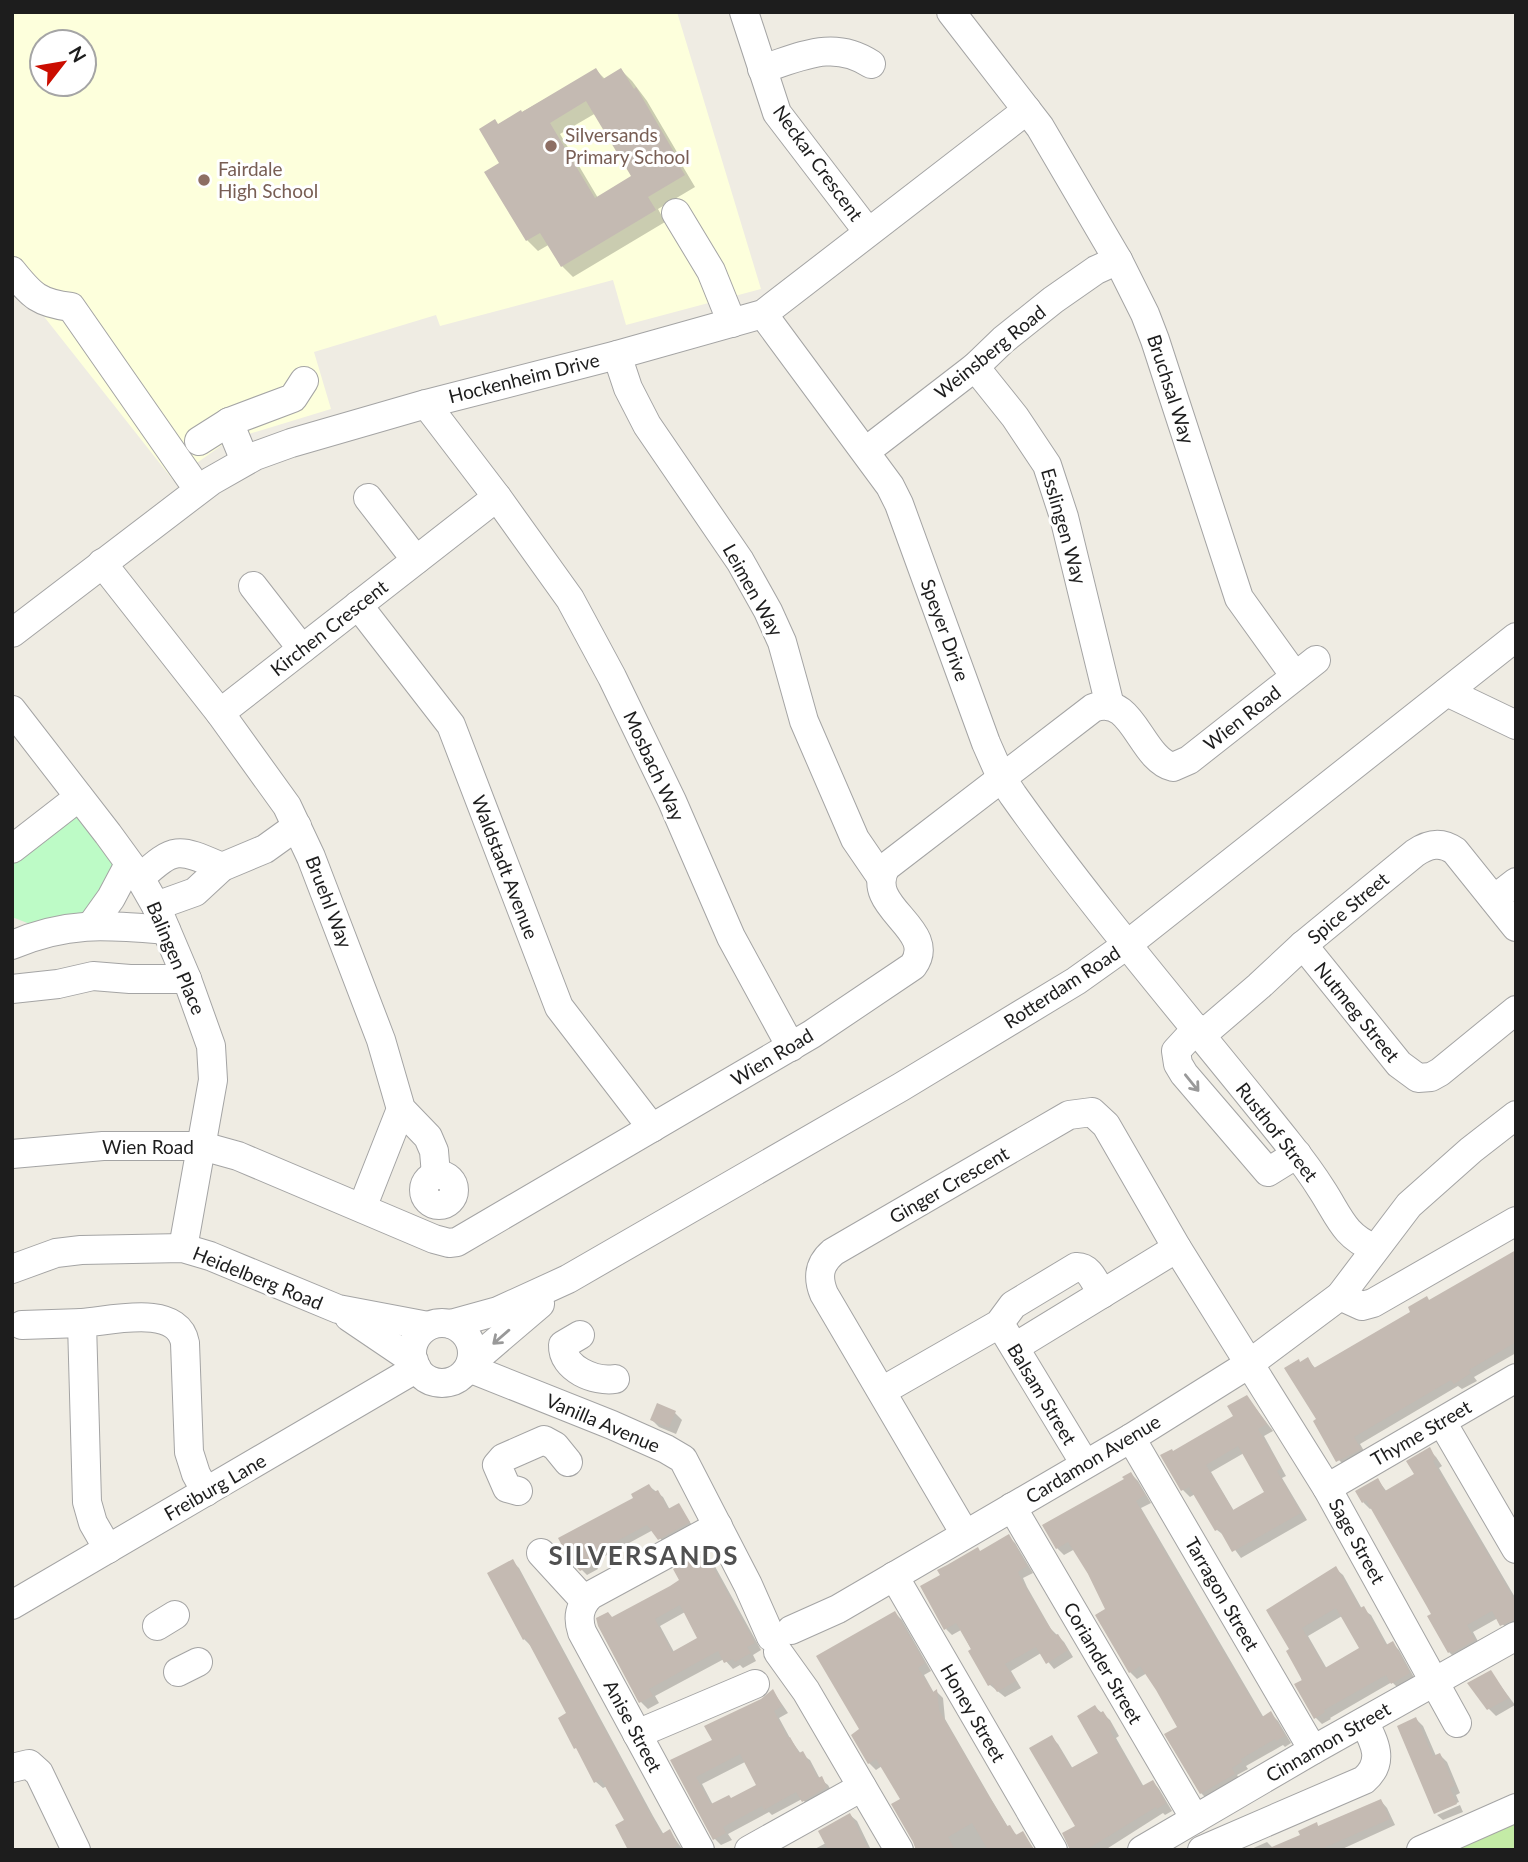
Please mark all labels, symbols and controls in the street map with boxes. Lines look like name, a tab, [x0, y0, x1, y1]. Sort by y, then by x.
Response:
north arrow	[28, 28, 98, 98]
text: N	[64, 42, 92, 66]
street label: Neckar Crescent	[769, 100, 868, 225]
place label: Silversands Primary School	[565, 123, 690, 168]
marker: Silversands Primary School	[543, 138, 559, 154]
place label: Fairdale High School	[218, 157, 318, 202]
marker: Fairdale High School	[196, 172, 212, 188]
street label: Weinsberg Road	[929, 300, 1050, 403]
street label: Bruchsal Way	[1143, 331, 1200, 447]
street label: Hockenheim Drive	[446, 348, 602, 407]
street label: Esslingen Way	[1037, 465, 1092, 587]
street label: Leimen Way	[719, 540, 788, 640]
street label: Kirchen Crescent	[265, 575, 392, 681]
street label: Speyer Drive	[916, 576, 975, 684]
street label: Wien Road	[1198, 680, 1285, 755]
street label: Mosbach Way	[619, 707, 690, 824]
street label: Waldstadt Avenue	[467, 792, 543, 942]
street label: Bruehl Way	[301, 852, 358, 951]
street label: Spice Street	[1302, 867, 1393, 948]
street label: Balingen Place	[142, 898, 211, 1018]
street label: Rotterdam Road	[999, 940, 1124, 1033]
street label: Nutmeg Street	[1310, 957, 1405, 1067]
street label: Wien Road	[726, 1023, 817, 1090]
one-way arrow	[1184, 1074, 1200, 1092]
street label: Rusthof Street	[1232, 1078, 1323, 1186]
street label: Wien Road	[102, 1135, 194, 1158]
street label: Ginger Crescent	[885, 1141, 1013, 1228]
street label: Heidelberg Road	[190, 1241, 327, 1314]
one-way arrow	[493, 1328, 510, 1345]
street label: Balsam Street	[1003, 1339, 1082, 1449]
street label: Vanilla Avenue	[543, 1388, 664, 1457]
street label: Thyme Street	[1367, 1395, 1475, 1470]
street label: Cardamon Avenue	[1021, 1409, 1164, 1508]
street label: Freiburg Lane	[160, 1448, 270, 1525]
street label: Sage Street	[1325, 1494, 1390, 1588]
street label: Tarragon Street	[1181, 1533, 1264, 1655]
district label: SILVERSANDS	[549, 1539, 739, 1571]
street label: Coriander Street	[1059, 1598, 1148, 1728]
street label: Honey Street	[936, 1660, 1011, 1766]
street label: Anise Street	[600, 1676, 667, 1776]
street label: Cinnamon Street	[1261, 1697, 1394, 1786]

